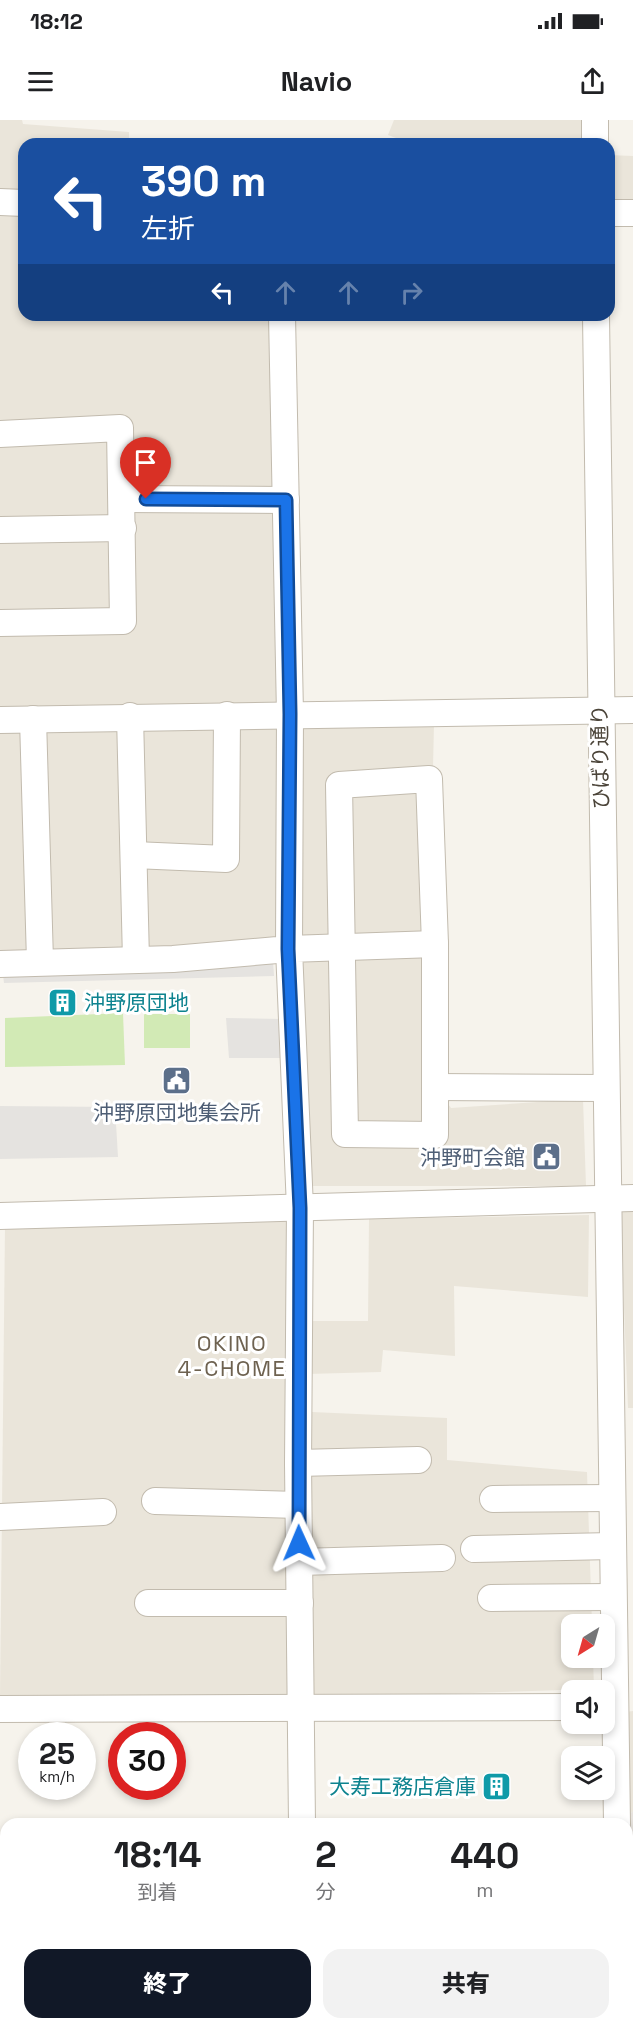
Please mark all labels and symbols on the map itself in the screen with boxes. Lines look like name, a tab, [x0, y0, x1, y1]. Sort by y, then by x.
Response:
pin	[120, 437, 171, 499]
street label: ひばり通り	[586, 704, 614, 810]
building icon: 沖野原団地	[47, 986, 79, 1018]
place label: 沖野原団地	[84, 989, 189, 1016]
public building icon: 沖野原団地集会所	[161, 1065, 193, 1097]
place label: 沖野原団地集会所	[93, 1099, 261, 1126]
public building icon: 沖野町会館	[530, 1141, 562, 1173]
place label: 沖野町会館	[420, 1144, 525, 1171]
district label: OKINO 4-CHOME	[178, 1329, 286, 1382]
position arrow	[267, 1511, 331, 1575]
north arrow	[561, 1614, 615, 1668]
speed limit sign: 30	[108, 1722, 186, 1800]
building icon: 大寿工務店倉庫	[481, 1770, 513, 1802]
place label: 大寿工務店倉庫	[329, 1773, 476, 1800]

